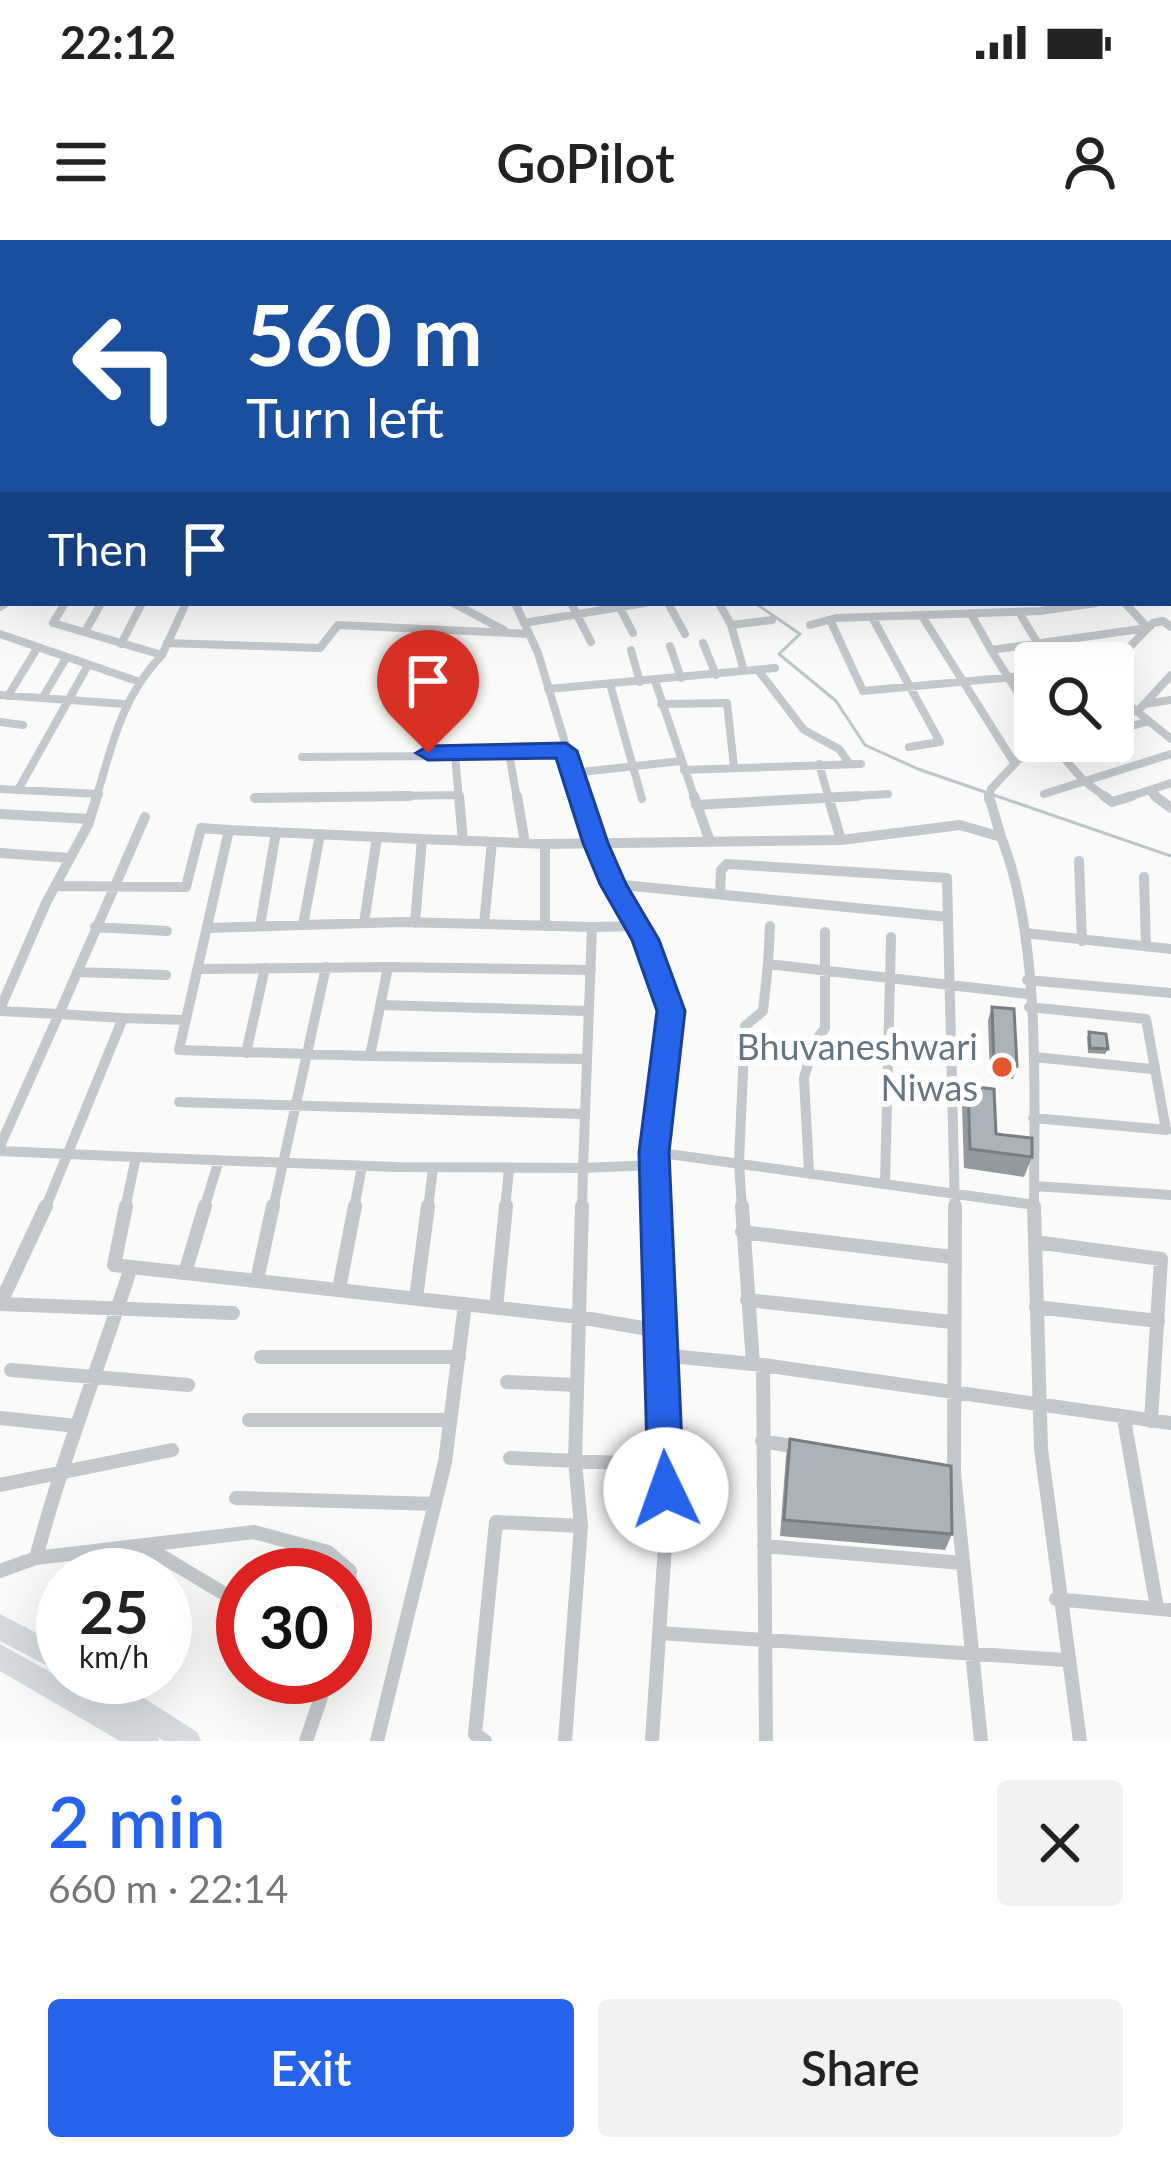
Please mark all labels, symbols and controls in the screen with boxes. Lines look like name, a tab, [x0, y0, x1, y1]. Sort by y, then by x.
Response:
text: 22:12	[60, 15, 176, 69]
icon: menu	[48, 129, 114, 195]
icon: person	[1057, 129, 1123, 195]
text: GoPilot	[496, 130, 675, 195]
text: 560 m	[246, 283, 483, 384]
icon: left	[48, 288, 204, 444]
text: Turn left	[246, 385, 444, 450]
icon: arrive	[172, 516, 238, 582]
text: Then	[48, 522, 148, 576]
pin	[377, 630, 479, 753]
map controls	[1014, 642, 1134, 762]
button: search	[1014, 642, 1134, 762]
icon: arrive	[395, 648, 461, 714]
place label: Bhuvaneshwari Niwas	[736, 1024, 978, 1109]
marker: Bhuvaneshwari Niwas	[989, 1054, 1015, 1080]
position arrow	[603, 1427, 729, 1553]
speed limit sign: 30	[216, 1548, 372, 1704]
text: 25	[79, 1575, 149, 1647]
text: km/h	[79, 1638, 149, 1674]
text: 2 min	[48, 1777, 226, 1863]
button: close	[997, 1780, 1123, 1906]
text: 660 m · 22:14	[48, 1865, 288, 1911]
button: Exit	[48, 1999, 574, 2137]
button: Share	[598, 1999, 1123, 2137]

